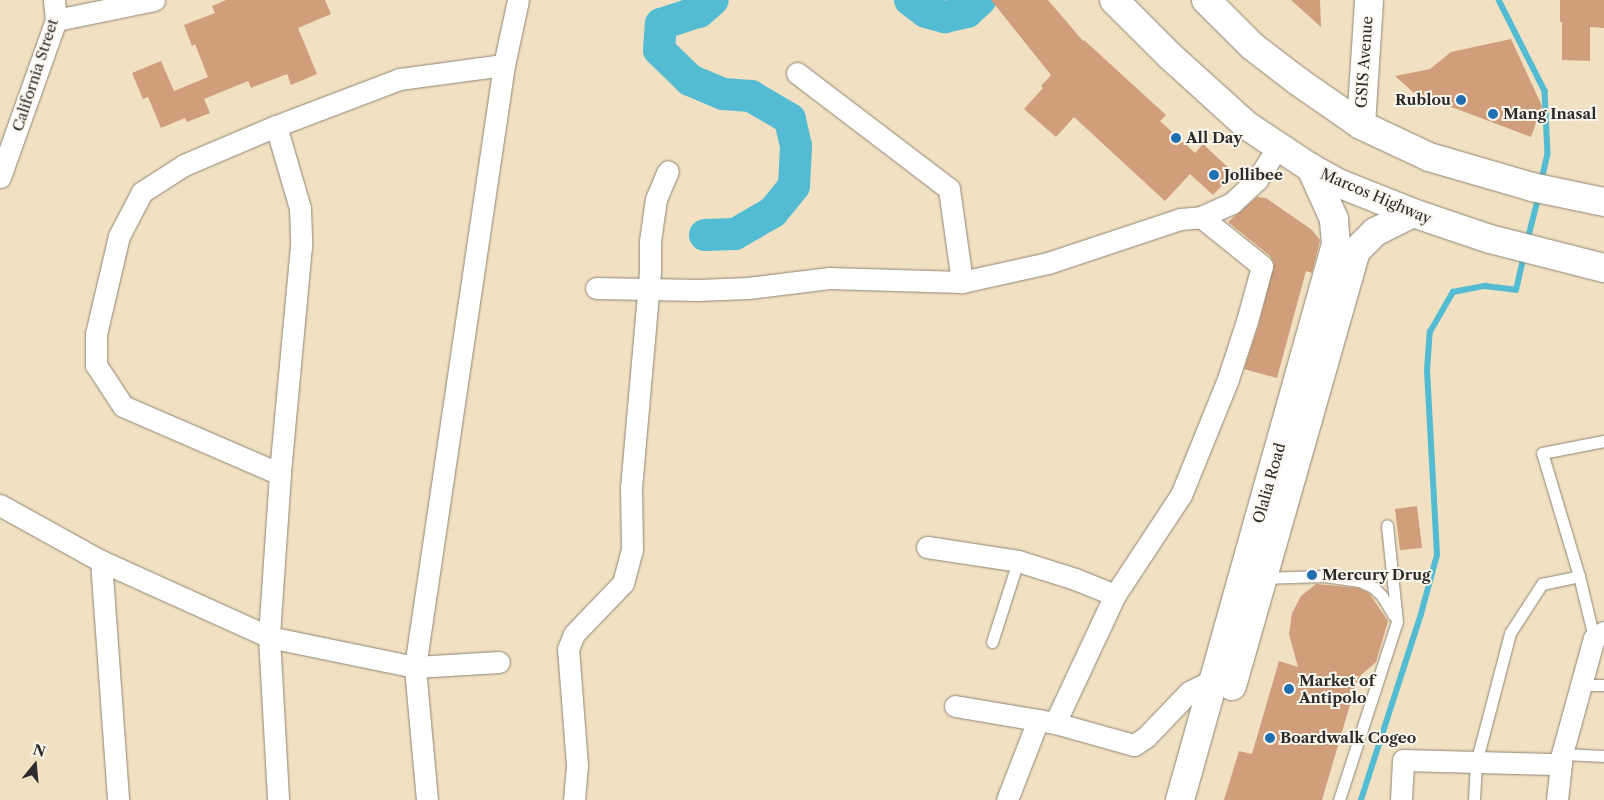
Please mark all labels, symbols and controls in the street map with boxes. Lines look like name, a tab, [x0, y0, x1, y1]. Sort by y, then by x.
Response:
street label: GSIS Avenue	[1352, 15, 1376, 109]
street label: California Street	[8, 16, 62, 134]
place label: Rublou	[1395, 91, 1451, 109]
marker: Rublou	[1455, 94, 1467, 106]
place label: Mang Inasal	[1503, 105, 1596, 123]
marker: Mang Inasal	[1487, 108, 1499, 120]
place label: All Day	[1186, 129, 1242, 147]
marker: All Day	[1170, 132, 1182, 144]
street label: Marcos Highway	[1318, 164, 1434, 228]
place label: Jollibee	[1224, 166, 1283, 184]
marker: Jollibee	[1208, 169, 1220, 181]
street label: Olalia Road	[1249, 441, 1289, 525]
place label: Mercury Drug	[1322, 566, 1431, 584]
marker: Mercury Drug	[1306, 569, 1318, 581]
place label: Market of Antipolo	[1299, 671, 1375, 706]
marker: Market of Antipolo	[1283, 683, 1295, 695]
place label: Boardwalk Cogeo	[1280, 729, 1417, 747]
marker: Boardwalk Cogeo	[1264, 732, 1276, 744]
north arrow	[10, 740, 60, 790]
text: N	[31, 740, 48, 761]

